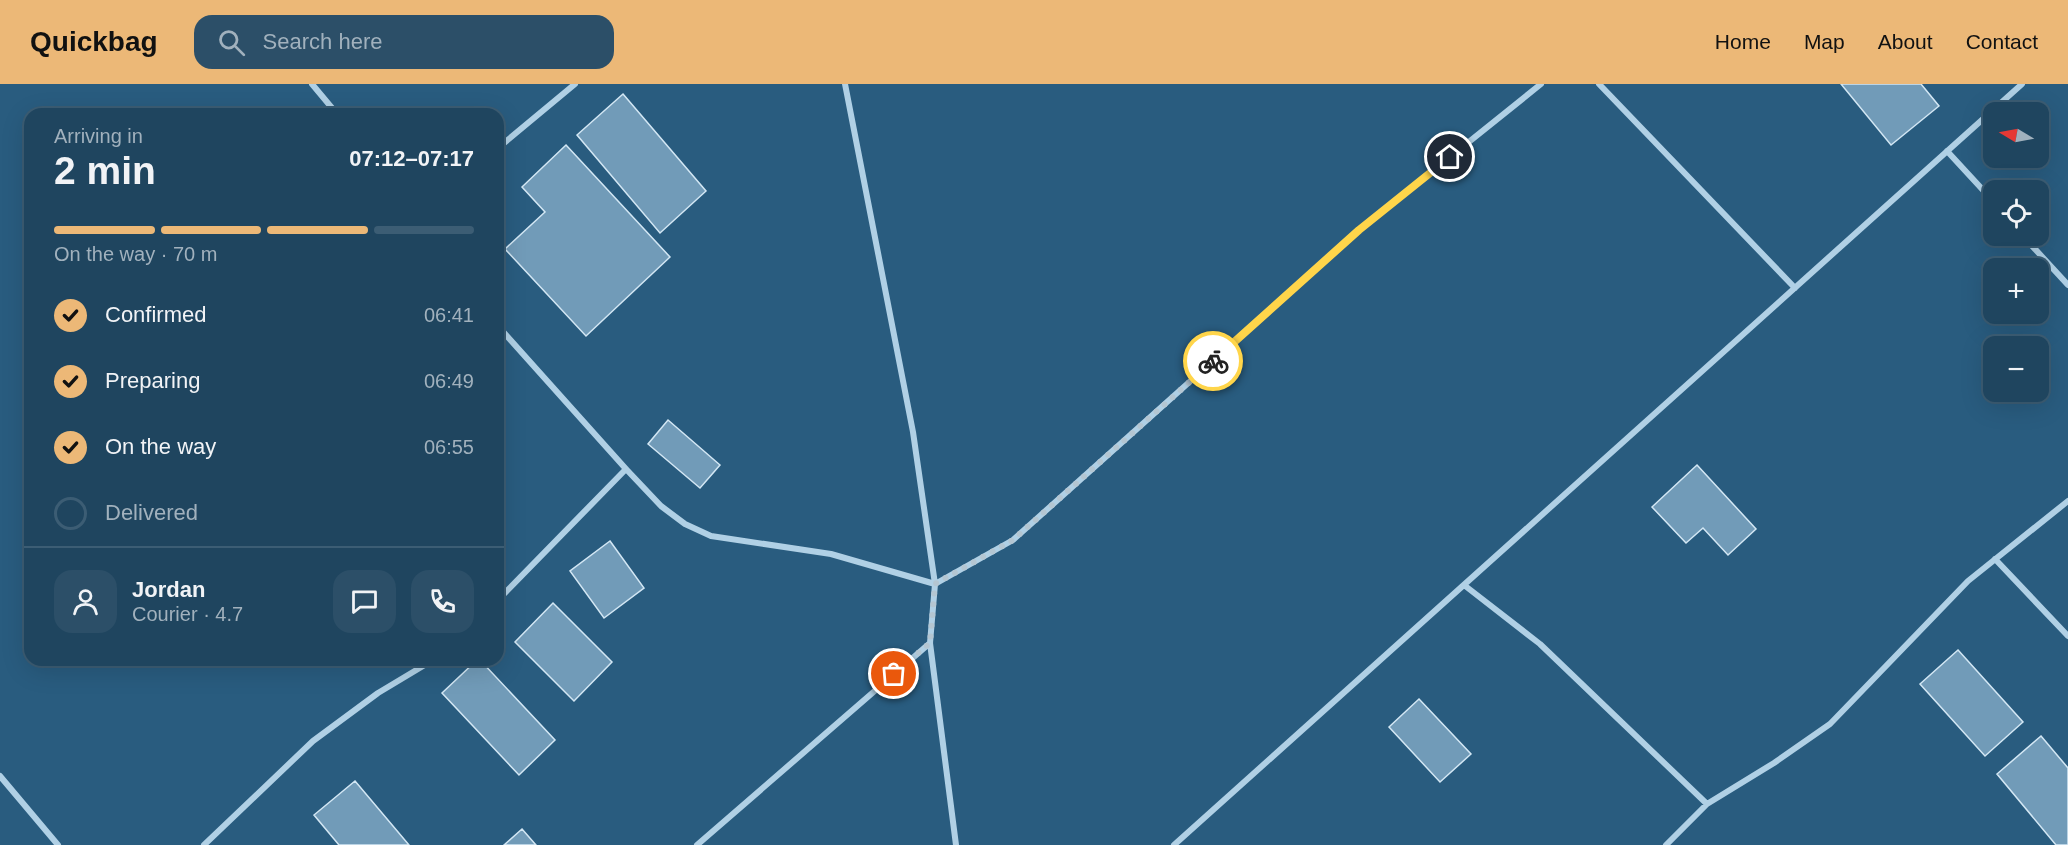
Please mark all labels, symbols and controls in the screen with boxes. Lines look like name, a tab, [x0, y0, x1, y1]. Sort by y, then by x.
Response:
search box	[194, 15, 614, 69]
text: Quickbag	[30, 26, 158, 57]
icon: search	[215, 26, 248, 59]
text: Search here	[263, 29, 382, 54]
text: Home	[1715, 30, 1771, 53]
text: Map	[1804, 30, 1845, 53]
text: About	[1878, 30, 1933, 53]
text: Contact	[1966, 30, 2038, 53]
north arrow	[1983, 102, 2049, 168]
map controls	[1983, 102, 2049, 402]
text: Arriving in	[54, 125, 143, 147]
pin	[1424, 131, 1475, 182]
icon: home	[1433, 140, 1466, 173]
text: 07:12–07:17	[349, 146, 474, 171]
text: 2 min	[54, 149, 156, 192]
button: locate	[1983, 180, 2049, 246]
text: On the way · 70 m	[54, 243, 217, 265]
button: +	[1983, 258, 2049, 324]
icon: check	[54, 299, 87, 332]
text: Confirmed	[105, 302, 206, 327]
text: 06:41	[424, 304, 474, 326]
courier	[1183, 331, 1243, 391]
button: −	[1983, 336, 2049, 402]
icon: bike	[1197, 345, 1230, 378]
icon: check	[54, 365, 87, 398]
text: Preparing	[105, 368, 200, 393]
text: 06:49	[424, 370, 474, 392]
icon: check	[54, 431, 87, 464]
text: On the way	[105, 434, 216, 459]
text: 06:55	[424, 436, 474, 458]
text: Delivered	[105, 500, 198, 525]
button: person	[54, 570, 117, 633]
button: chat	[333, 570, 396, 633]
button: phone	[411, 570, 474, 633]
text: Jordan	[132, 577, 205, 602]
text: Courier · 4.7	[132, 603, 243, 625]
pin	[868, 648, 919, 699]
icon: bag	[877, 657, 910, 690]

